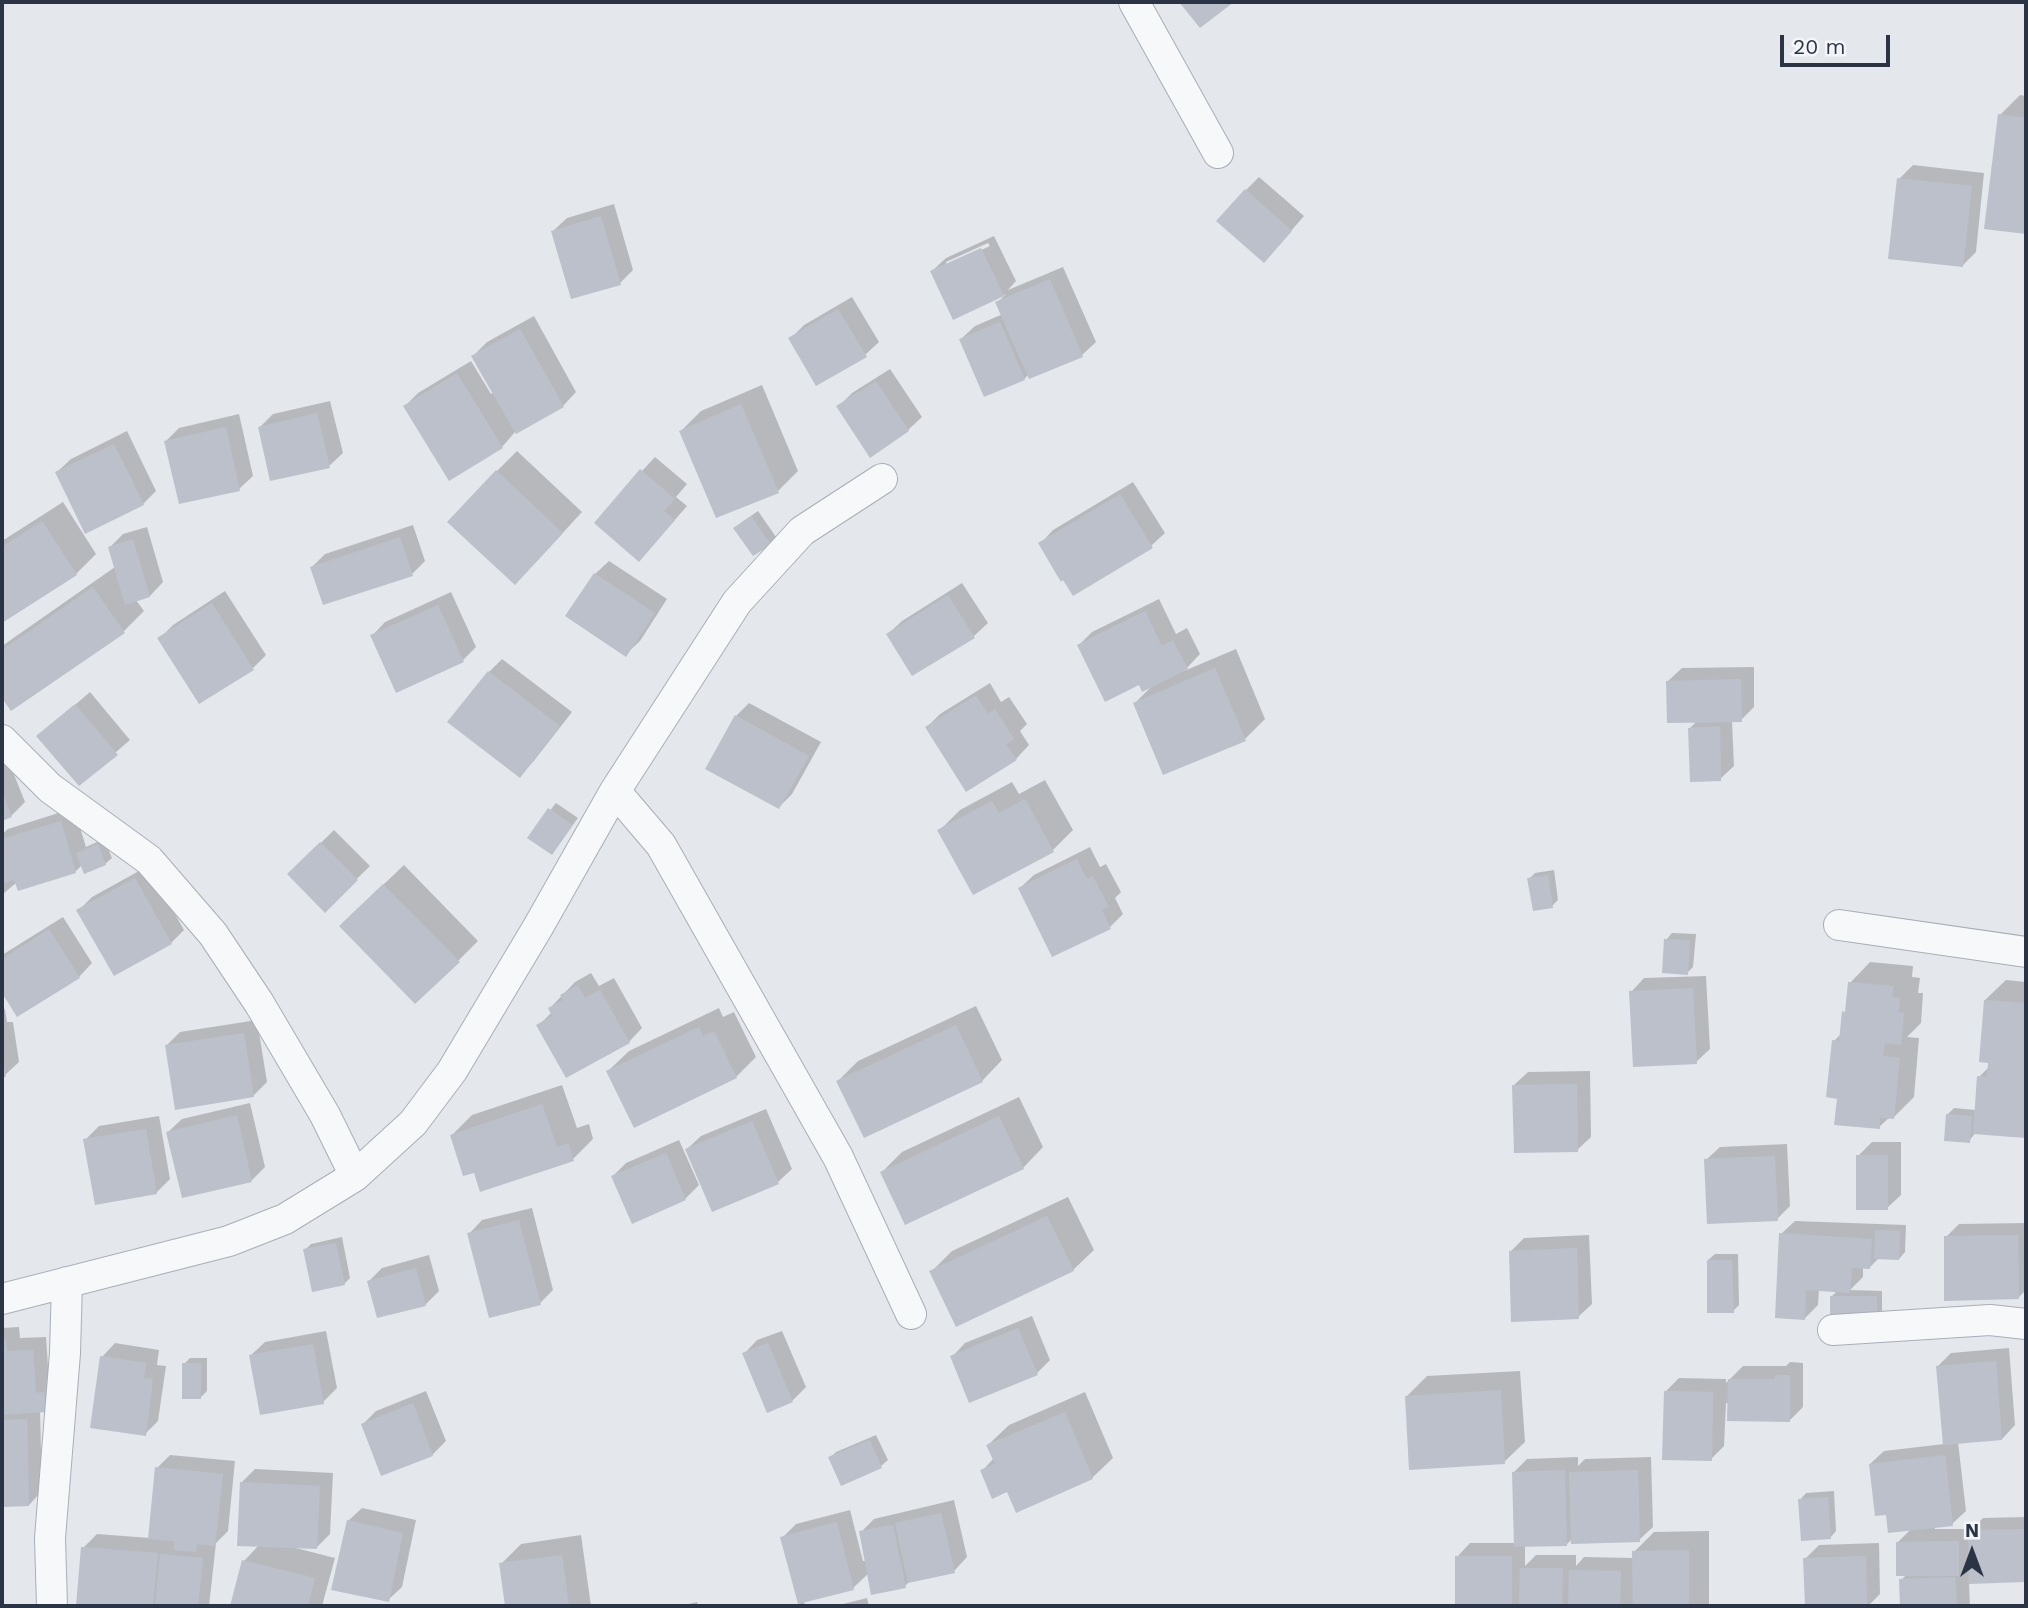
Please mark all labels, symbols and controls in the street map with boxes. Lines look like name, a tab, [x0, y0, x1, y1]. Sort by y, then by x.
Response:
scale bar	[1783, 21, 1893, 65]
text: 20 m	[1793, 34, 1845, 59]
north arrow	[1937, 1517, 2007, 1587]
text: N	[1965, 1519, 1979, 1542]

